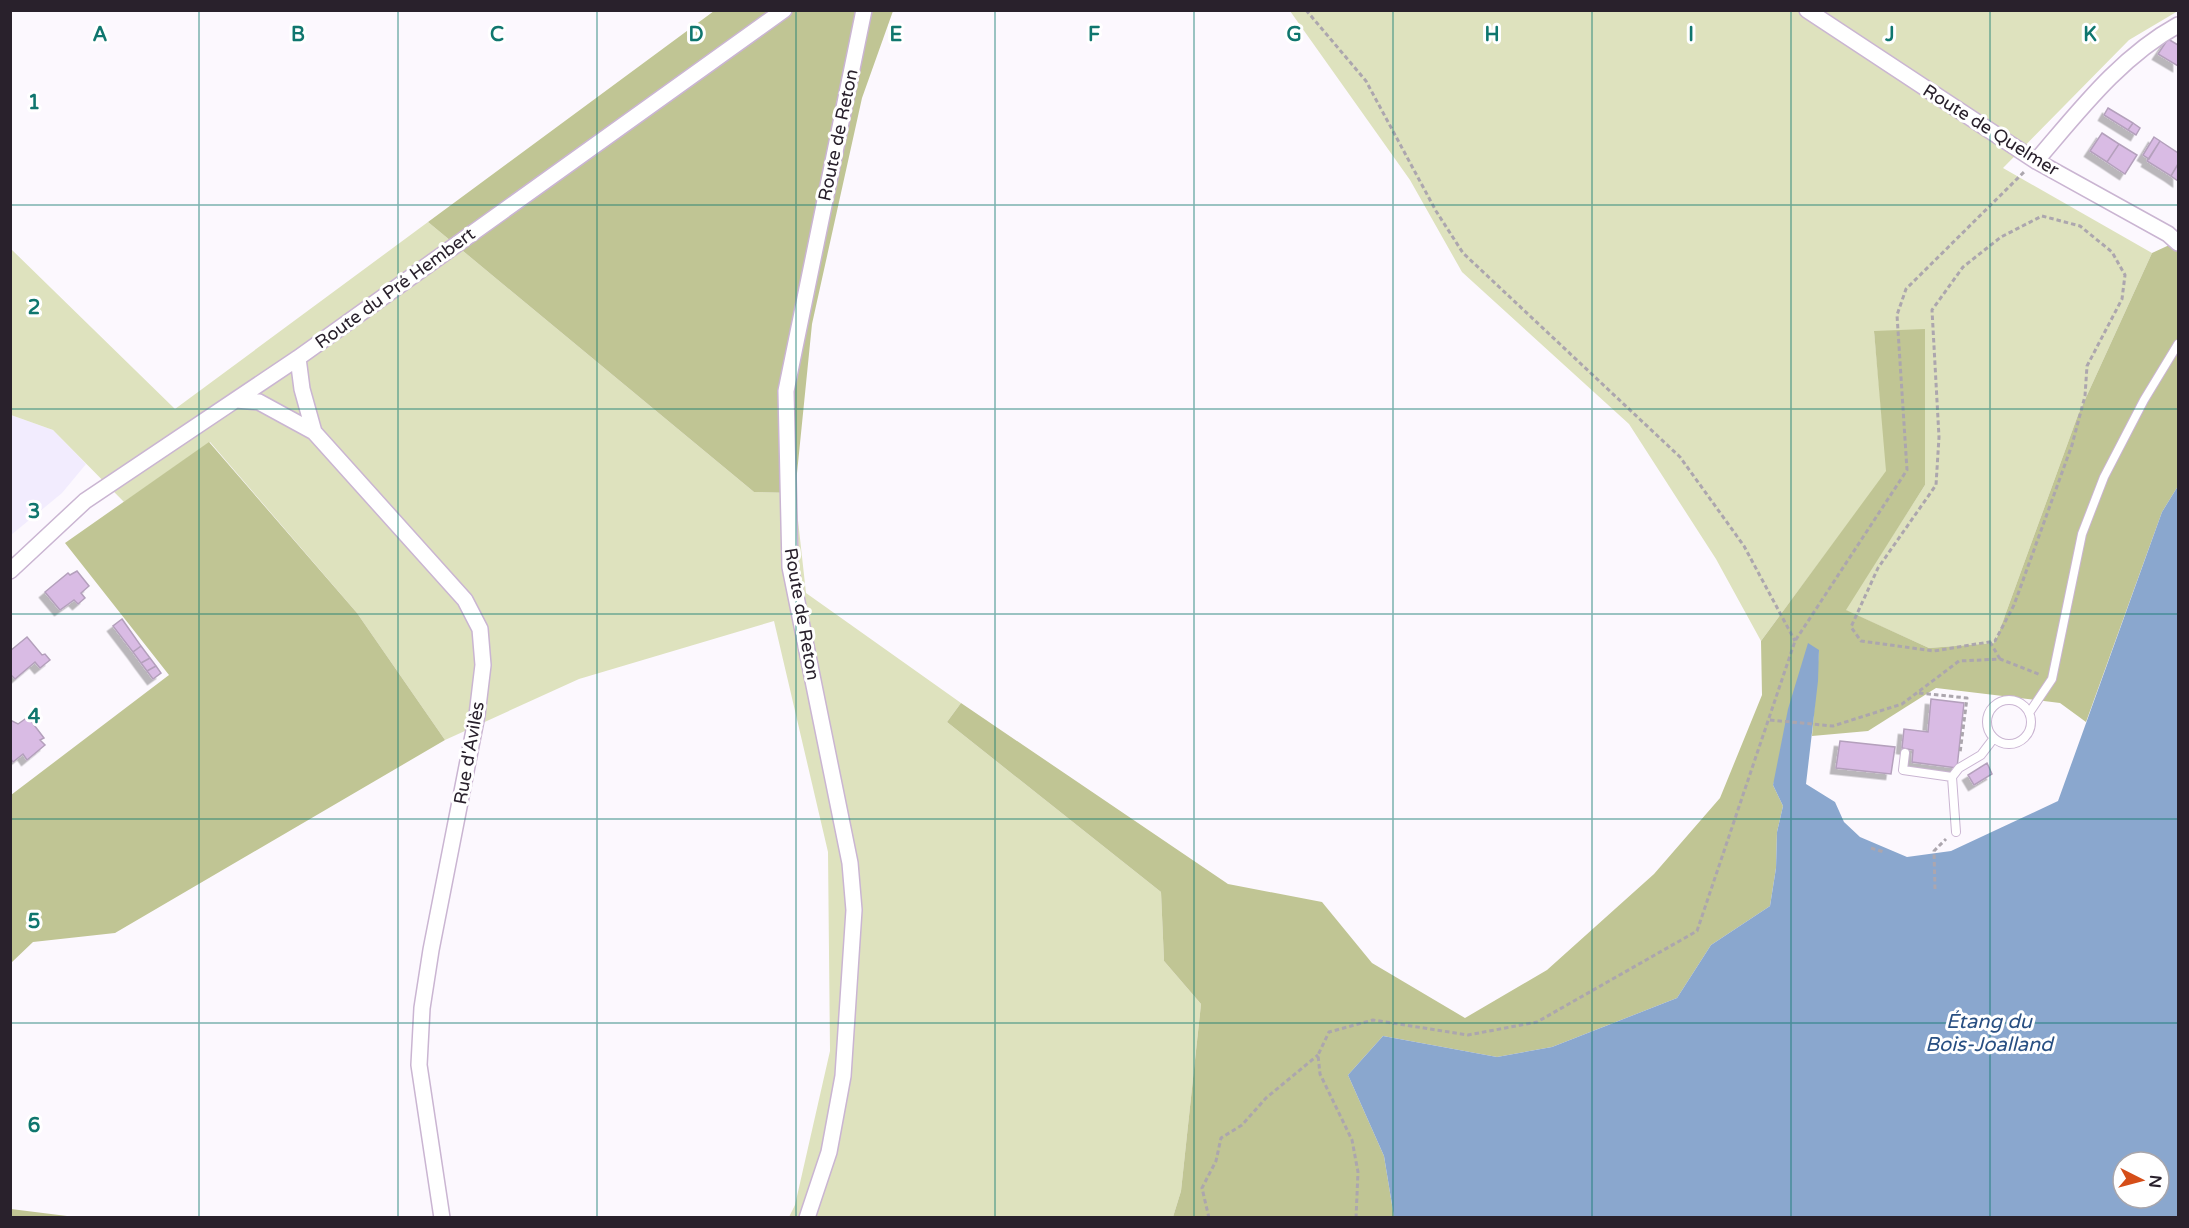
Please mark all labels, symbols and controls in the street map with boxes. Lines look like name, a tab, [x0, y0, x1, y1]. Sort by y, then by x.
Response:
text: A	[93, 23, 108, 47]
text: B	[291, 23, 305, 47]
text: C	[490, 23, 504, 47]
text: D	[688, 23, 704, 47]
text: E	[890, 23, 903, 47]
text: F	[1088, 23, 1100, 47]
text: G	[1286, 23, 1302, 47]
text: H	[1484, 23, 1500, 47]
text: I	[1688, 23, 1694, 47]
text: J	[1884, 23, 1895, 47]
text: K	[2083, 23, 2097, 47]
street label: Route de Reton	[813, 67, 863, 203]
street label: Route de Quelmer	[1919, 79, 2063, 181]
text: 1	[28, 91, 40, 115]
street label: Route du Pré Hembert	[311, 223, 479, 353]
text: 2	[28, 296, 40, 320]
text: 3	[28, 500, 40, 524]
street label: Route de Reton	[780, 546, 824, 682]
street label: Rue d'Avilès	[449, 700, 489, 806]
text: 4	[28, 705, 41, 729]
text: 5	[28, 910, 40, 934]
water label: Étang du Bois-Joalland	[1925, 1010, 2055, 1057]
text: 6	[28, 1114, 40, 1138]
north arrow	[2111, 1150, 2171, 1210]
text: N	[2144, 1174, 2166, 1189]

